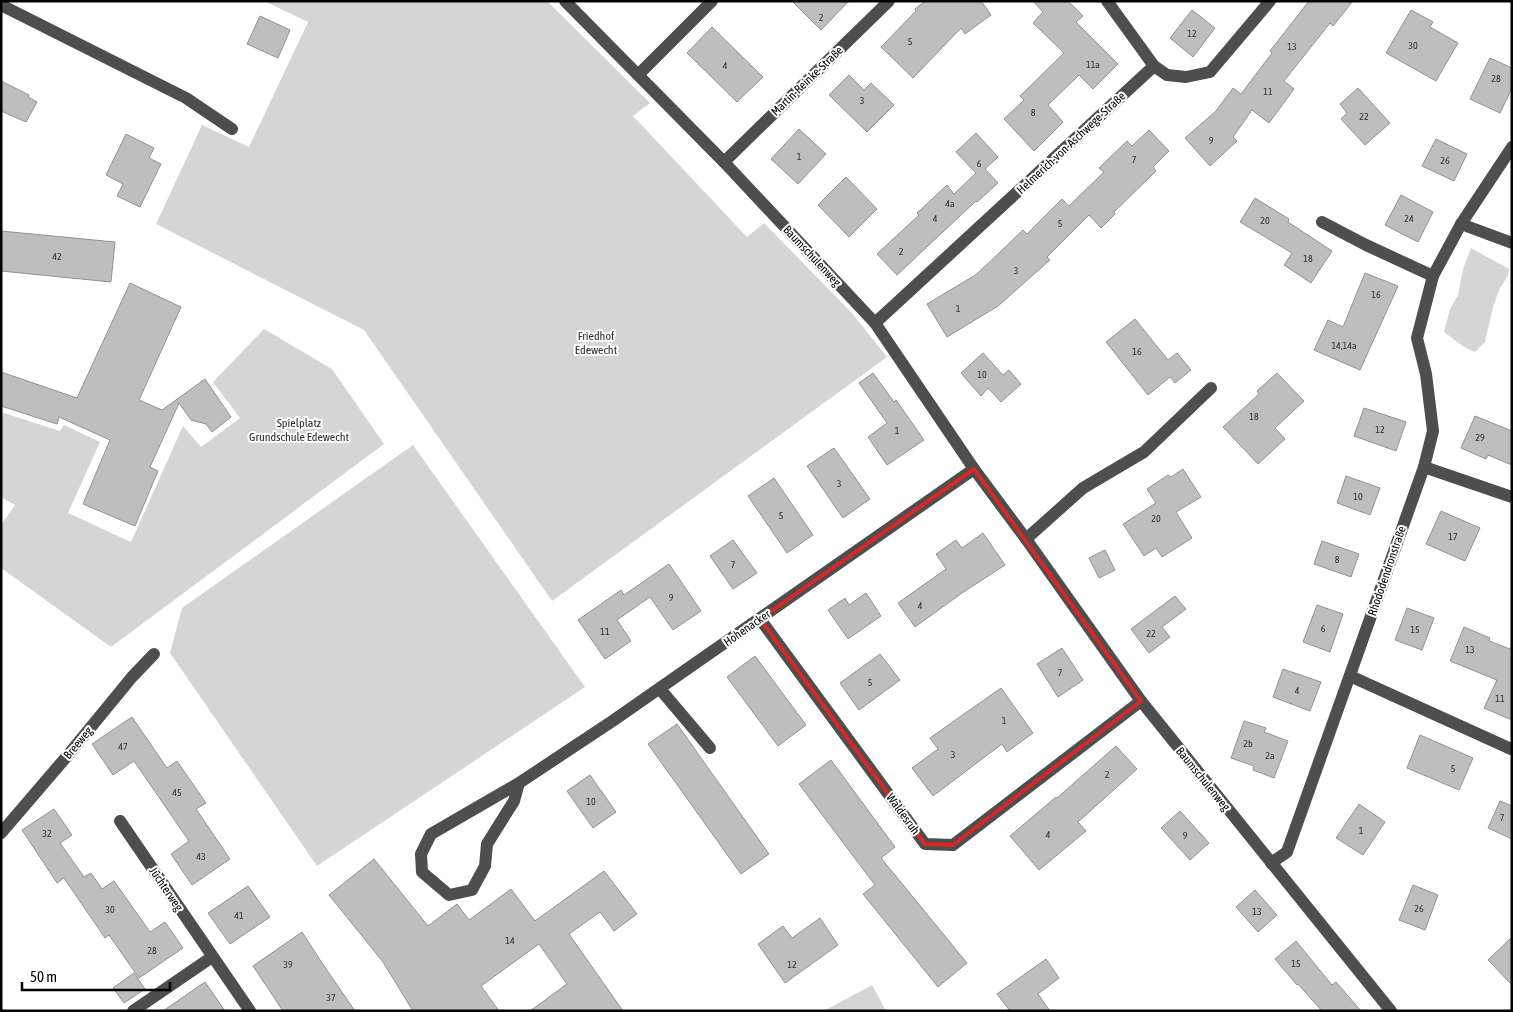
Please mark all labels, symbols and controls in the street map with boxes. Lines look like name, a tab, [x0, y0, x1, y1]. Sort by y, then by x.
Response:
house number: 2	[819, 12, 824, 23]
house number: 12	[1187, 28, 1197, 39]
house number: 5	[908, 36, 913, 47]
house number: 30	[1408, 40, 1418, 51]
house number: 13	[1287, 41, 1297, 52]
street label: Martin-Reinke-Straße	[768, 43, 846, 119]
house number: 11a	[1086, 59, 1100, 70]
house number: 4	[723, 60, 728, 71]
house number: 28	[1491, 73, 1501, 84]
house number: 11	[1263, 86, 1273, 97]
street label: Helmerich-von-Aschwege-Straße	[1014, 89, 1128, 197]
house number: 3	[860, 95, 865, 106]
house number: 8	[1031, 107, 1036, 118]
house number: 22	[1359, 111, 1369, 122]
house number: 9	[1209, 135, 1214, 146]
house number: 1	[797, 151, 802, 162]
house number: 7	[1132, 154, 1137, 165]
house number: 26	[1440, 155, 1450, 166]
house number: 6	[977, 158, 982, 169]
house number: 4a	[945, 198, 955, 209]
house number: 4	[933, 213, 938, 224]
house number: 24	[1404, 213, 1414, 224]
house number: 20	[1260, 215, 1270, 226]
house number: 5	[1058, 218, 1063, 229]
street label: Baumschulenweg	[780, 223, 844, 290]
house number: 2	[899, 246, 904, 257]
house number: 42	[52, 251, 62, 262]
house number: 18	[1303, 253, 1313, 264]
house number: 3	[1014, 265, 1019, 276]
house number: 16	[1371, 289, 1381, 300]
house number: 1	[956, 303, 961, 314]
park label: Friedhof Edewecht	[575, 329, 618, 357]
house number: 14,14a	[1331, 340, 1357, 351]
house number: 16	[1132, 346, 1142, 357]
house number: 10	[977, 369, 987, 380]
house number: 18	[1249, 411, 1259, 422]
park label: Spielplatz Grundschule Edewecht	[249, 416, 349, 444]
house number: 12	[1375, 424, 1385, 435]
house number: 1	[895, 425, 900, 436]
house number: 29	[1475, 432, 1485, 443]
house number: 3	[837, 478, 842, 489]
house number: 10	[1353, 491, 1363, 502]
house number: 5	[779, 510, 784, 521]
house number: 20	[1151, 513, 1161, 524]
street label: Rhododendronstraße	[1365, 524, 1409, 618]
house number: 17	[1448, 531, 1458, 542]
house number: 8	[1335, 554, 1340, 565]
house number: 7	[731, 559, 736, 570]
house number: 9	[669, 592, 674, 603]
house number: 4	[918, 600, 923, 611]
street label: Hohenacker	[721, 607, 773, 649]
house number: 6	[1321, 623, 1326, 634]
house number: 15	[1410, 624, 1420, 635]
house number: 11	[600, 626, 610, 637]
house number: 22	[1146, 628, 1156, 639]
house number: 13	[1465, 644, 1475, 655]
house number: 7	[1058, 667, 1063, 678]
house number: 5	[868, 677, 873, 688]
house number: 4	[1295, 685, 1300, 696]
house number: 11	[1495, 693, 1505, 704]
house number: 1	[1002, 715, 1007, 726]
street label: Breeweg	[61, 723, 96, 762]
house number: 2b	[1243, 738, 1253, 749]
house number: 47	[118, 741, 128, 752]
street label: Baumschulenweg	[1173, 744, 1234, 814]
house number: 3	[951, 749, 956, 760]
house number: 2a	[1265, 750, 1275, 761]
house number: 5	[1451, 763, 1456, 774]
house number: 2	[1105, 769, 1110, 780]
house number: 45	[172, 787, 182, 798]
street label: Waldesruh	[883, 791, 923, 837]
house number: 10	[586, 796, 596, 807]
house number: 7	[1500, 812, 1505, 823]
house number: 1	[1359, 825, 1364, 836]
house number: 32	[42, 828, 52, 839]
house number: 4	[1046, 829, 1051, 840]
house number: 9	[1183, 830, 1188, 841]
house number: 43	[196, 851, 206, 862]
street label: Jüchterweg	[146, 864, 186, 914]
house number: 26	[1414, 903, 1424, 914]
house number: 30	[105, 904, 115, 915]
house number: 13	[1252, 906, 1262, 917]
house number: 41	[234, 910, 244, 921]
house number: 14	[505, 935, 515, 946]
house number: 28	[147, 945, 157, 956]
house number: 15	[1291, 958, 1301, 969]
house number: 39	[283, 959, 293, 970]
house number: 12	[787, 959, 797, 970]
scale bar	[22, 960, 170, 992]
text: 50 m	[30, 968, 57, 985]
house number: 37	[326, 992, 336, 1003]

